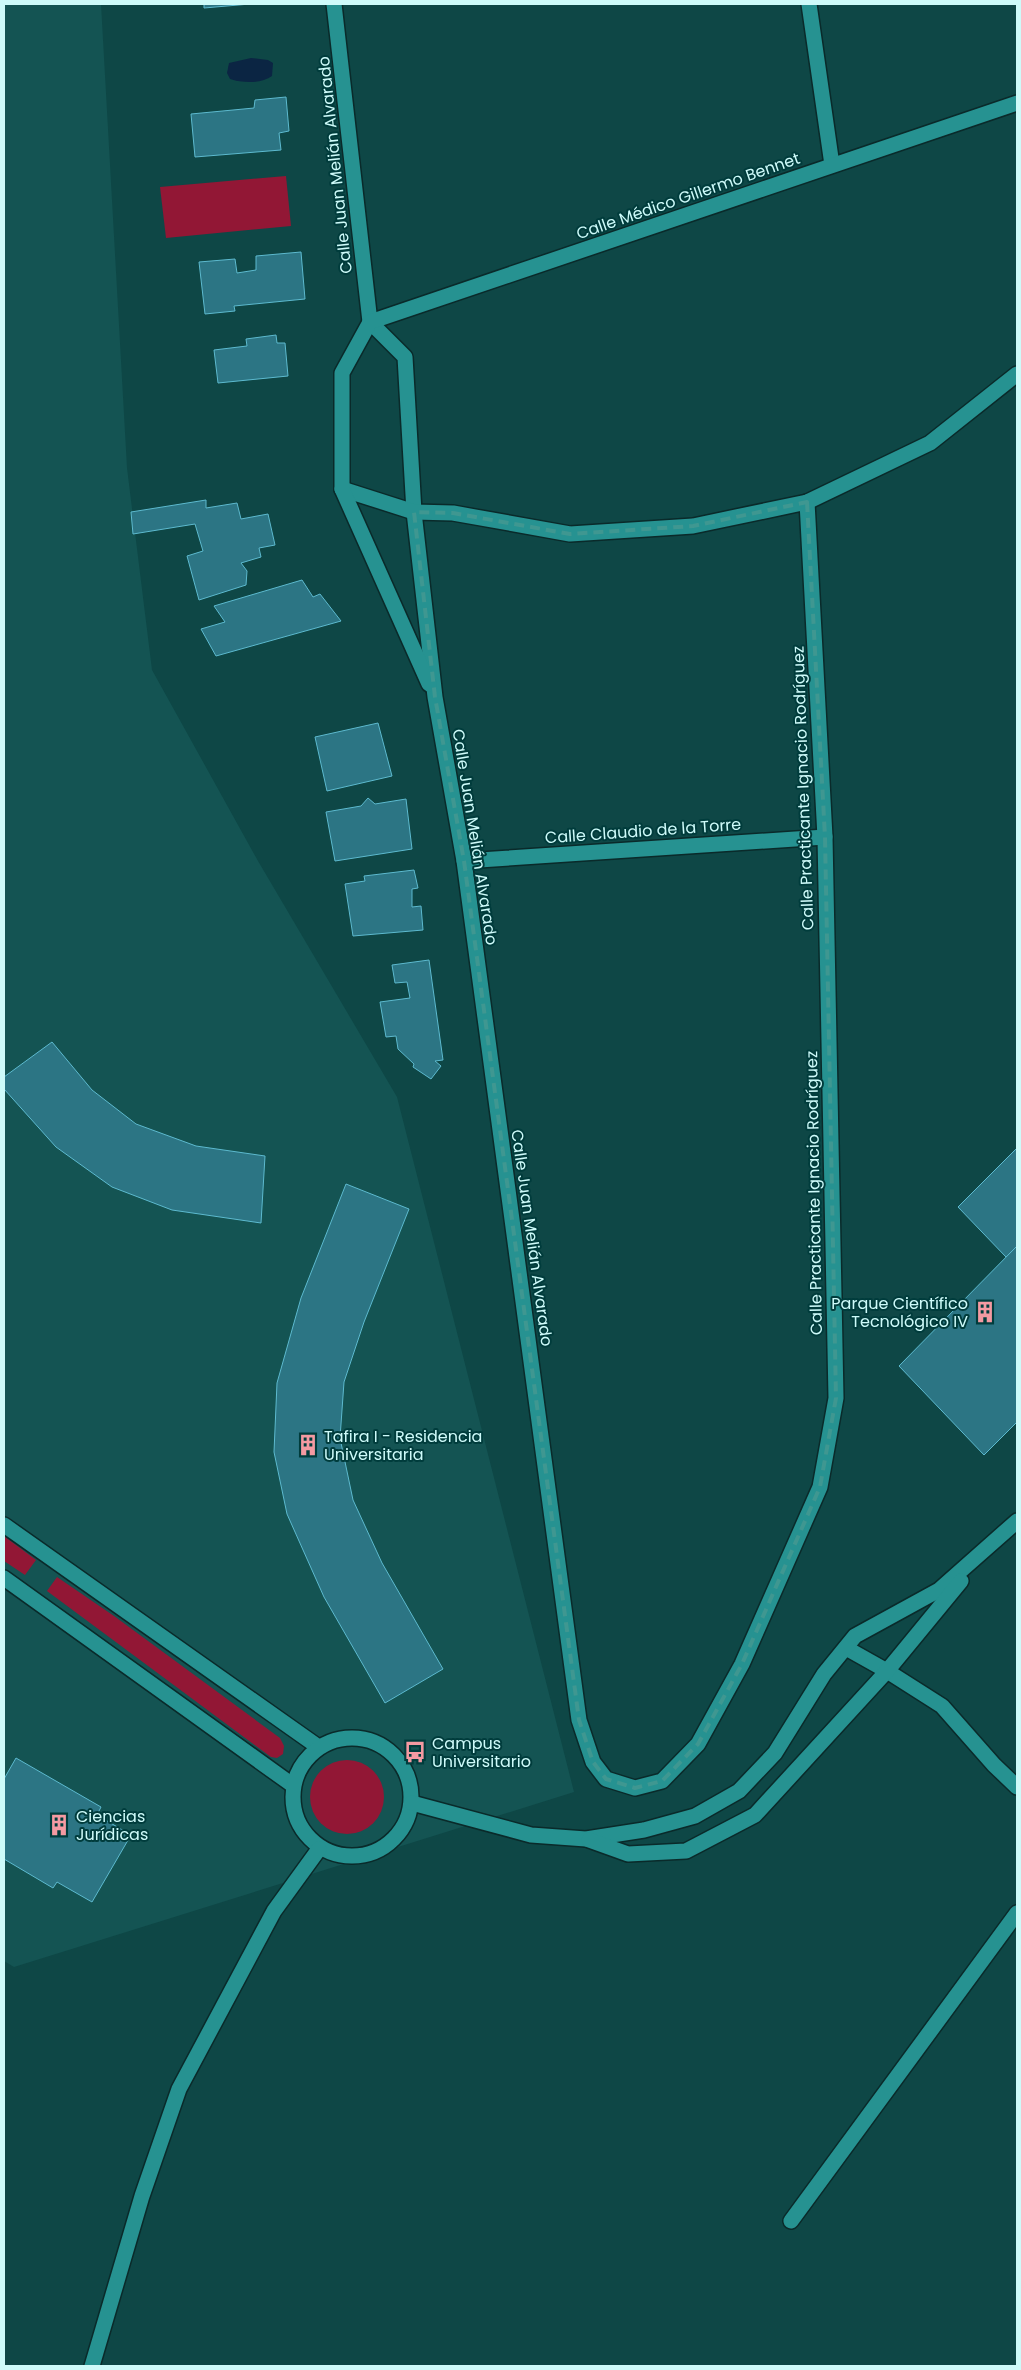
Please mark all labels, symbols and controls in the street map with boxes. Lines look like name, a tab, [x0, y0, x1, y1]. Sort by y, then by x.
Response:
street label: Calle Juan Melián Alvarado	[312, 55, 358, 275]
street label: Calle Médico Gillermo Bennet	[573, 147, 803, 245]
street label: Calle Practicante Ignacio Rodríguez	[787, 645, 819, 931]
street label: Calle Juan Melián Alvarado	[447, 727, 503, 947]
street label: Calle Claudio de la Torre	[544, 813, 742, 849]
street label: Calle Practicante Ignacio Rodríguez	[800, 1051, 828, 1335]
street label: Calle Juan Melián Alvarado	[505, 1128, 559, 1348]
place label: Parque Científico Tecnológico IV	[831, 1292, 968, 1333]
building icon: Parque Científico Tecnológico IV	[972, 1299, 998, 1325]
place label: Tafira I - Residencia Universitaria	[324, 1425, 482, 1466]
building icon: Tafira I - Residencia Universitaria	[295, 1432, 321, 1458]
place label: Campus Universitario	[432, 1732, 531, 1773]
bus stop icon: Campus Universitario	[402, 1739, 428, 1765]
place label: Ciencias Jurídicas	[76, 1805, 148, 1846]
building icon: Ciencias Jurídicas	[46, 1812, 72, 1838]

